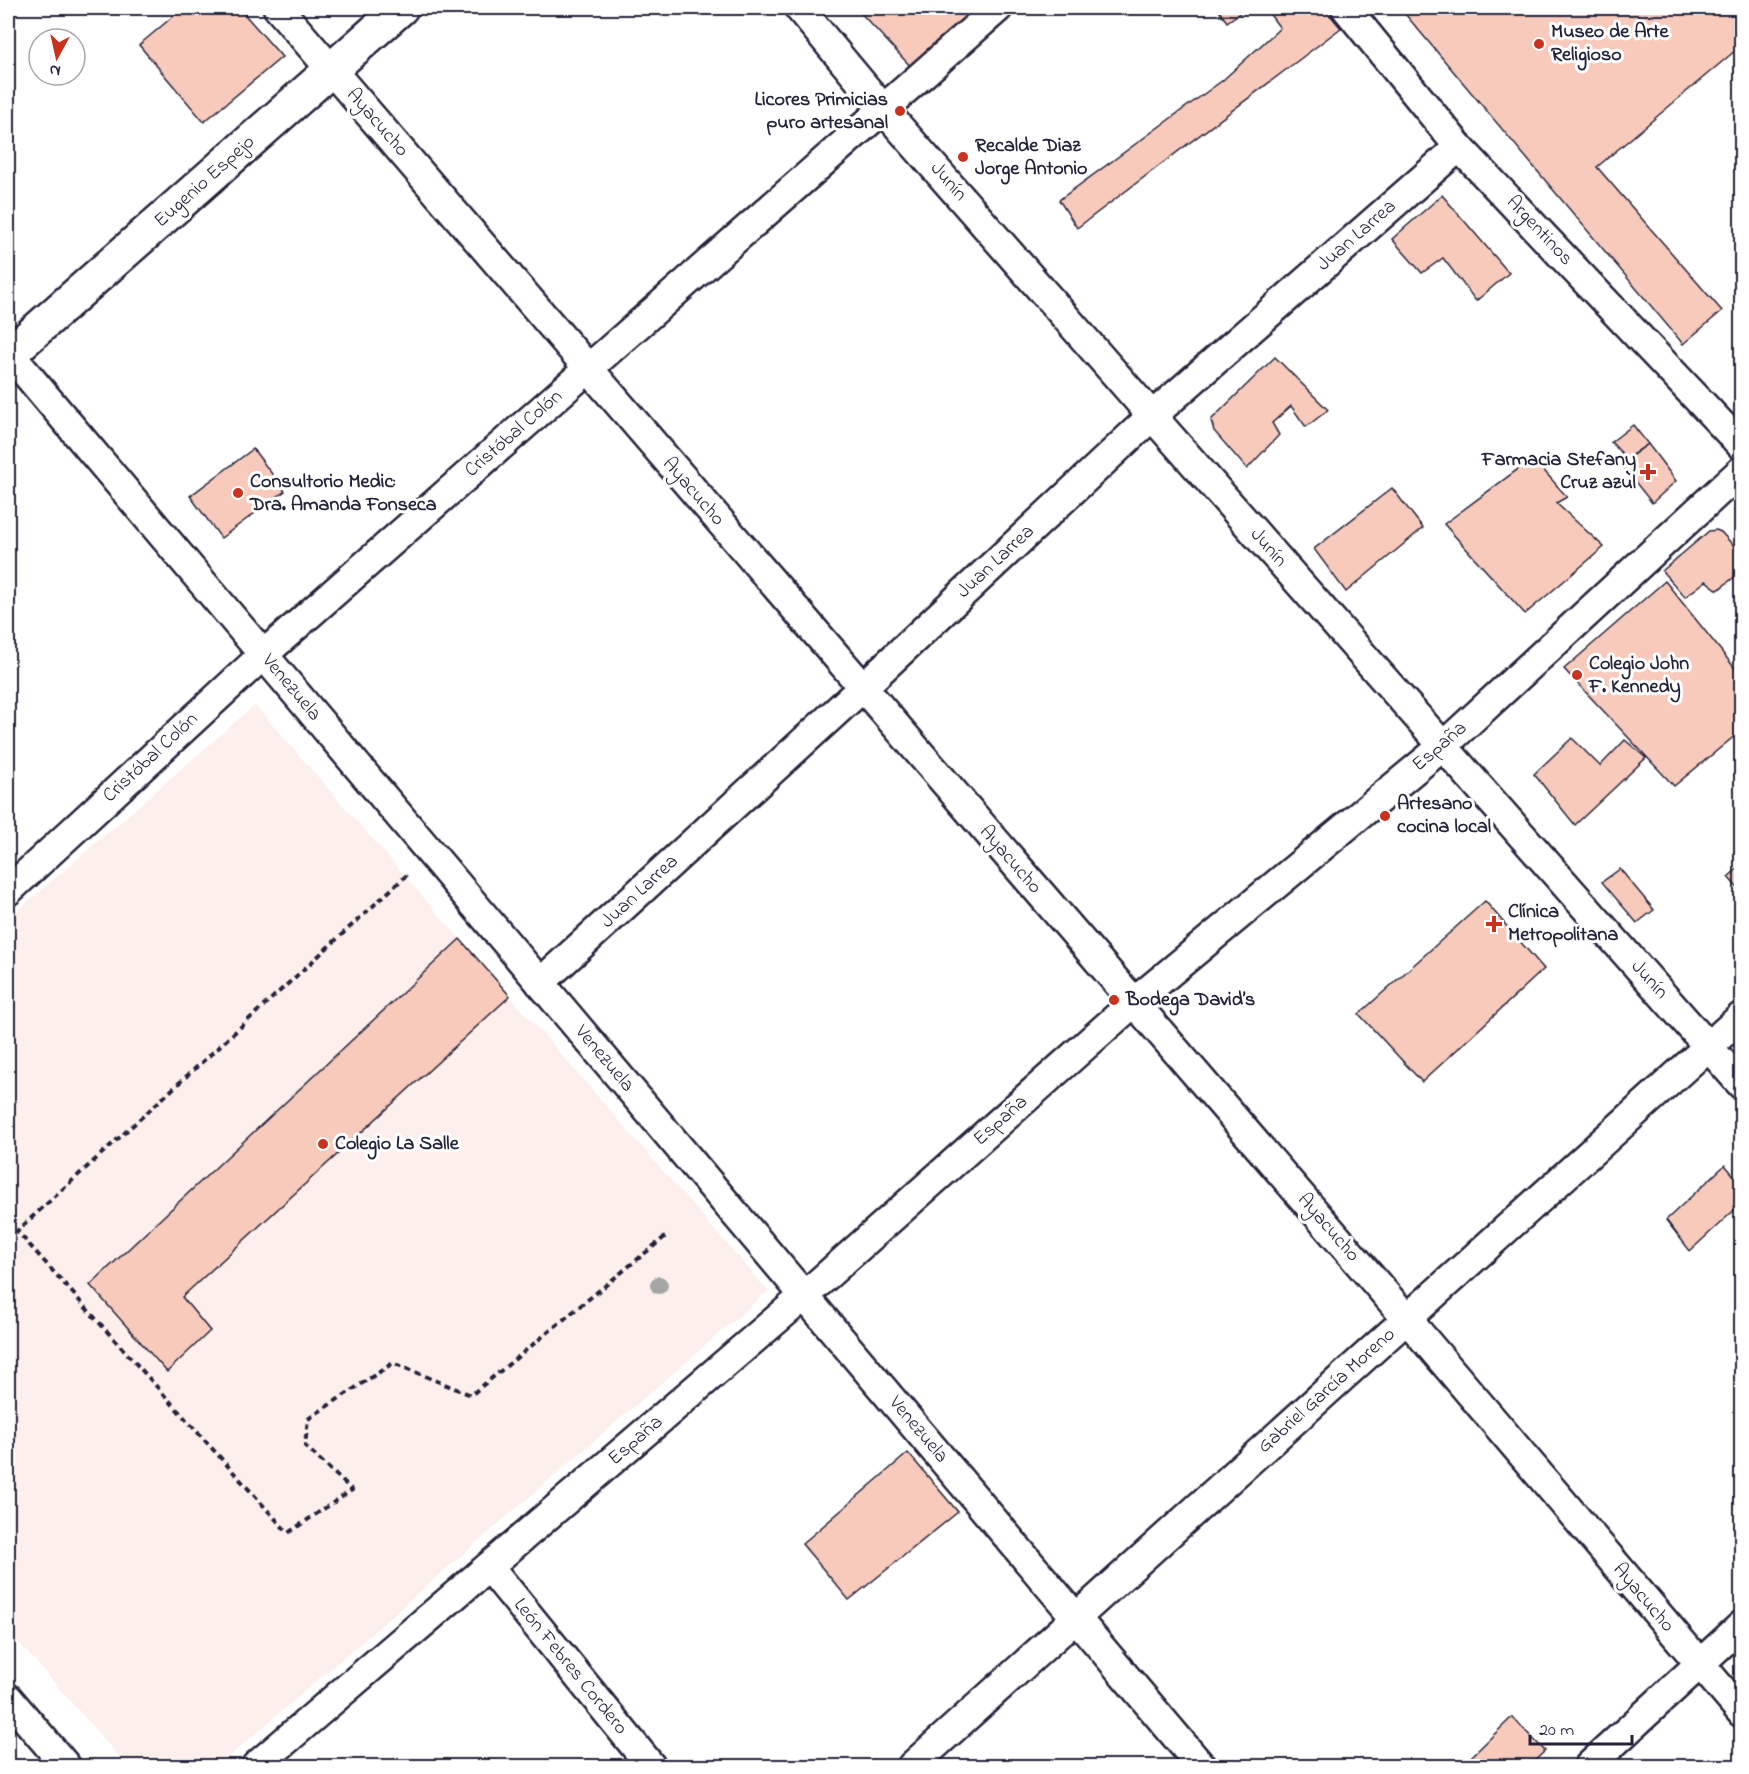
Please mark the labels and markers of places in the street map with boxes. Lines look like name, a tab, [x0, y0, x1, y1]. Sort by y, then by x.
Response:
place label: Museo de Arte Religioso	[1551, 18, 1669, 71]
marker: Museo de Arte Religioso	[1532, 37, 1546, 51]
place label: Licores Primicias puro artesanal	[755, 86, 888, 138]
marker: Licores Primicias puro artesanal	[893, 104, 907, 118]
place label: Recalde Diaz Jorge Antonio	[975, 132, 1087, 185]
marker: Recalde Diaz Jorge Antonio	[956, 150, 970, 164]
place label: Farmacia Stefany Cruz azul	[1481, 446, 1636, 498]
marker: Farmacia Stefany Cruz azul	[1641, 465, 1655, 479]
place label: Consultorio Medic: Dra. Amanda Fonseca	[249, 468, 437, 520]
marker: Consultorio Medic: Dra. Amanda Fonseca	[231, 486, 245, 500]
place label: Colegio John F. Kennedy	[1588, 650, 1689, 703]
marker: Colegio John F. Kennedy	[1570, 668, 1584, 682]
place label: Artesano cocina local	[1397, 790, 1491, 842]
marker: Artesano cocina local	[1378, 809, 1392, 823]
place label: Clínica Metropolitana	[1508, 898, 1618, 950]
marker: Clínica Metropolitana	[1485, 915, 1503, 933]
place label: Bodega David’s	[1125, 986, 1255, 1016]
marker: Bodega David’s	[1107, 993, 1121, 1007]
place label: Colegio La Salle	[335, 1130, 460, 1160]
marker: Colegio La Salle	[316, 1137, 330, 1151]

